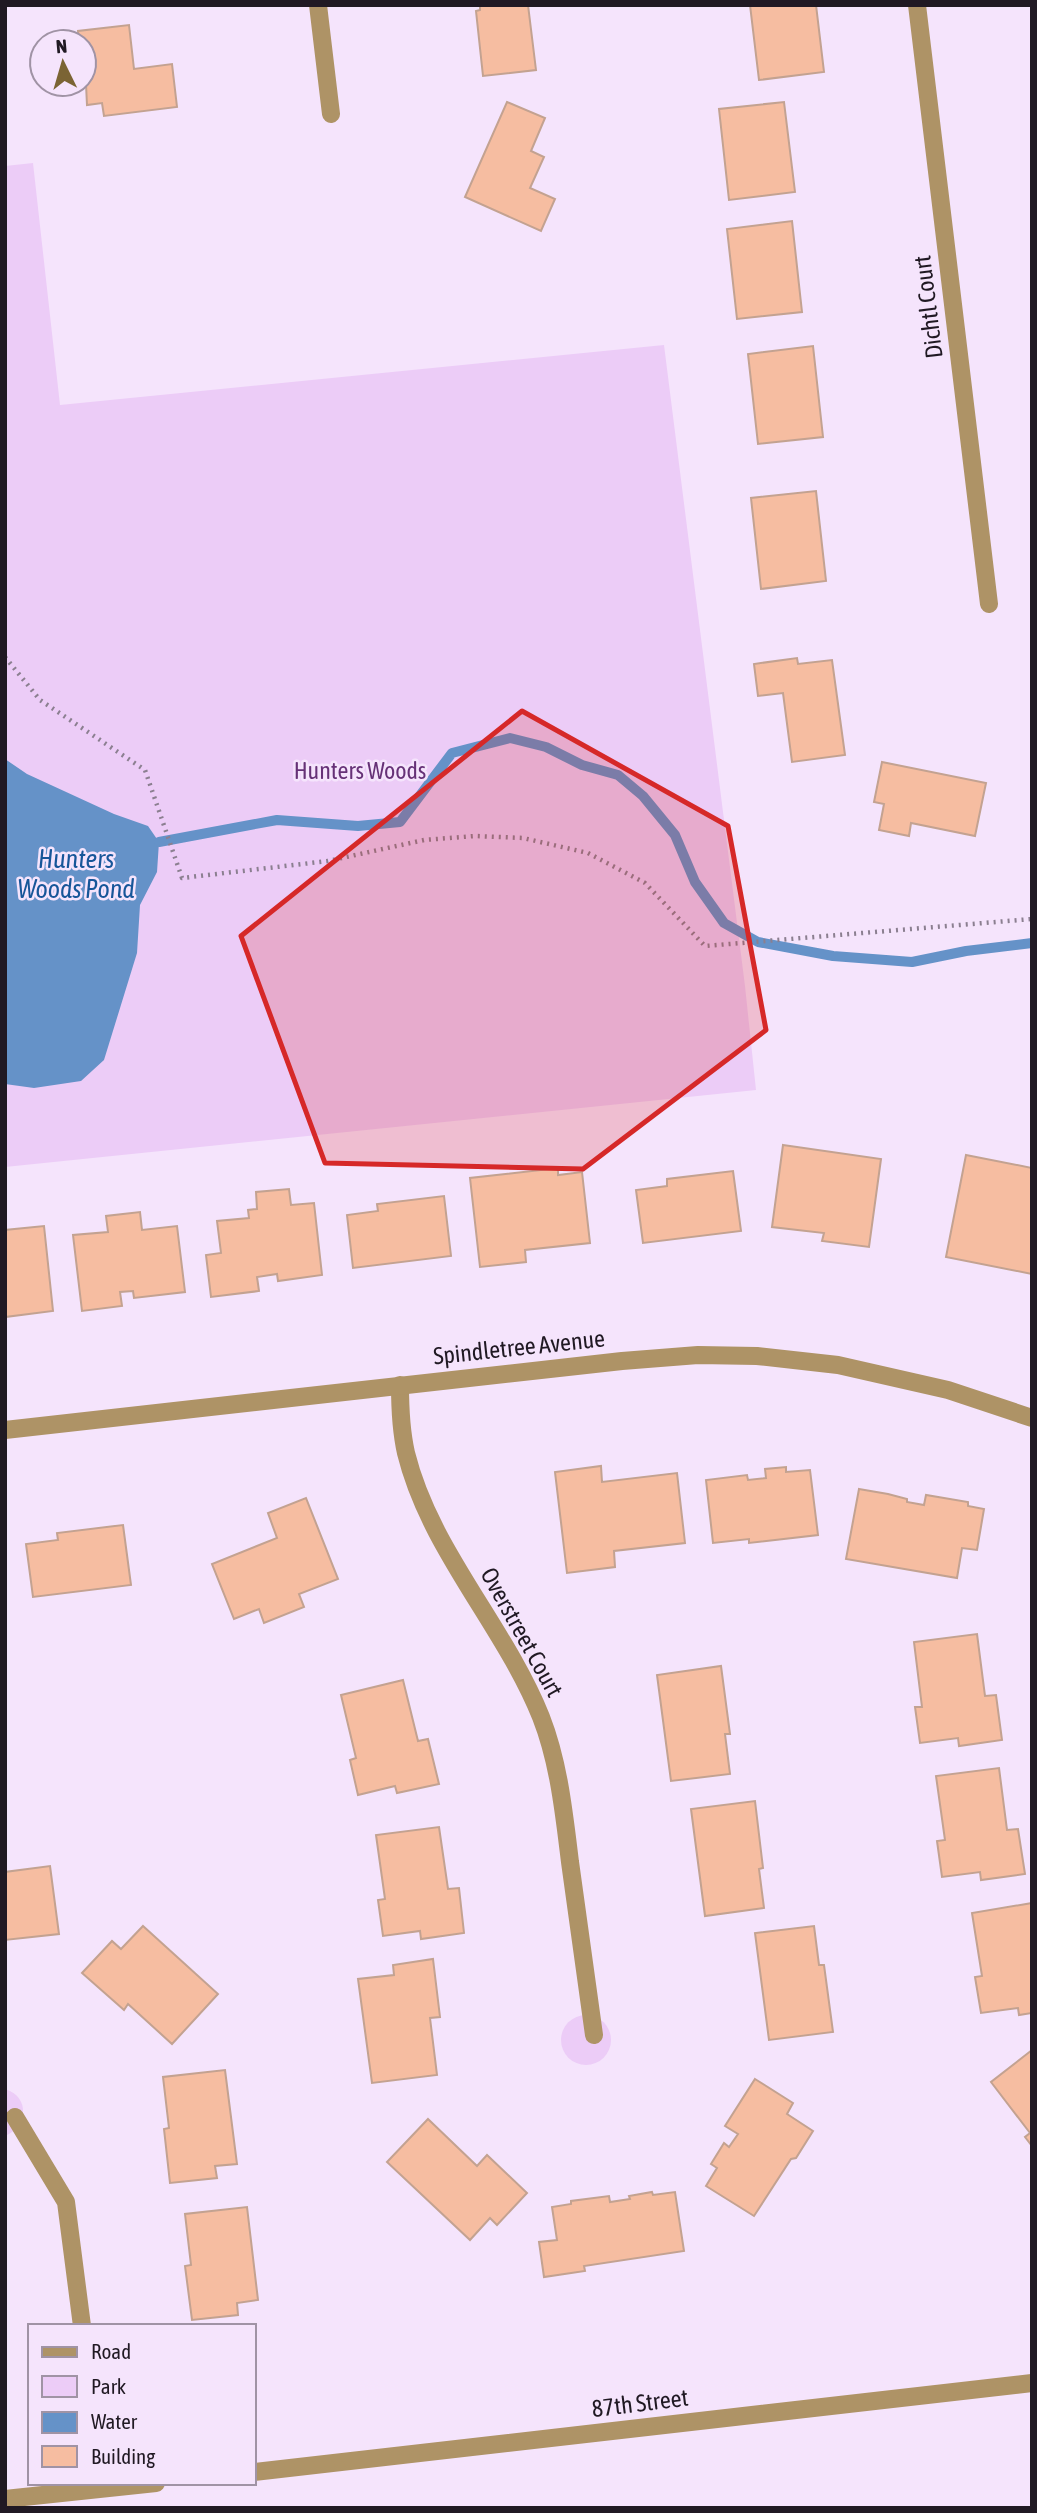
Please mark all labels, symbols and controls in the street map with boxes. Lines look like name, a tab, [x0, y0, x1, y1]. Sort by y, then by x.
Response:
north arrow	[28, 28, 98, 98]
text: N	[55, 35, 68, 58]
street label: Dichtl Court	[908, 254, 948, 360]
park label: Hunters Woods	[294, 757, 426, 784]
water label: Hunters Woods Pond	[17, 844, 135, 904]
street label: Spindletree Avenue	[432, 1325, 606, 1369]
street label: Overstreet Court	[475, 1563, 569, 1701]
legend	[28, 2324, 256, 2485]
text: Road	[91, 2339, 131, 2363]
text: Park	[91, 2374, 126, 2398]
street label: 87th Street	[590, 2384, 690, 2422]
text: Water	[91, 2409, 138, 2433]
text: Building	[91, 2444, 155, 2468]

